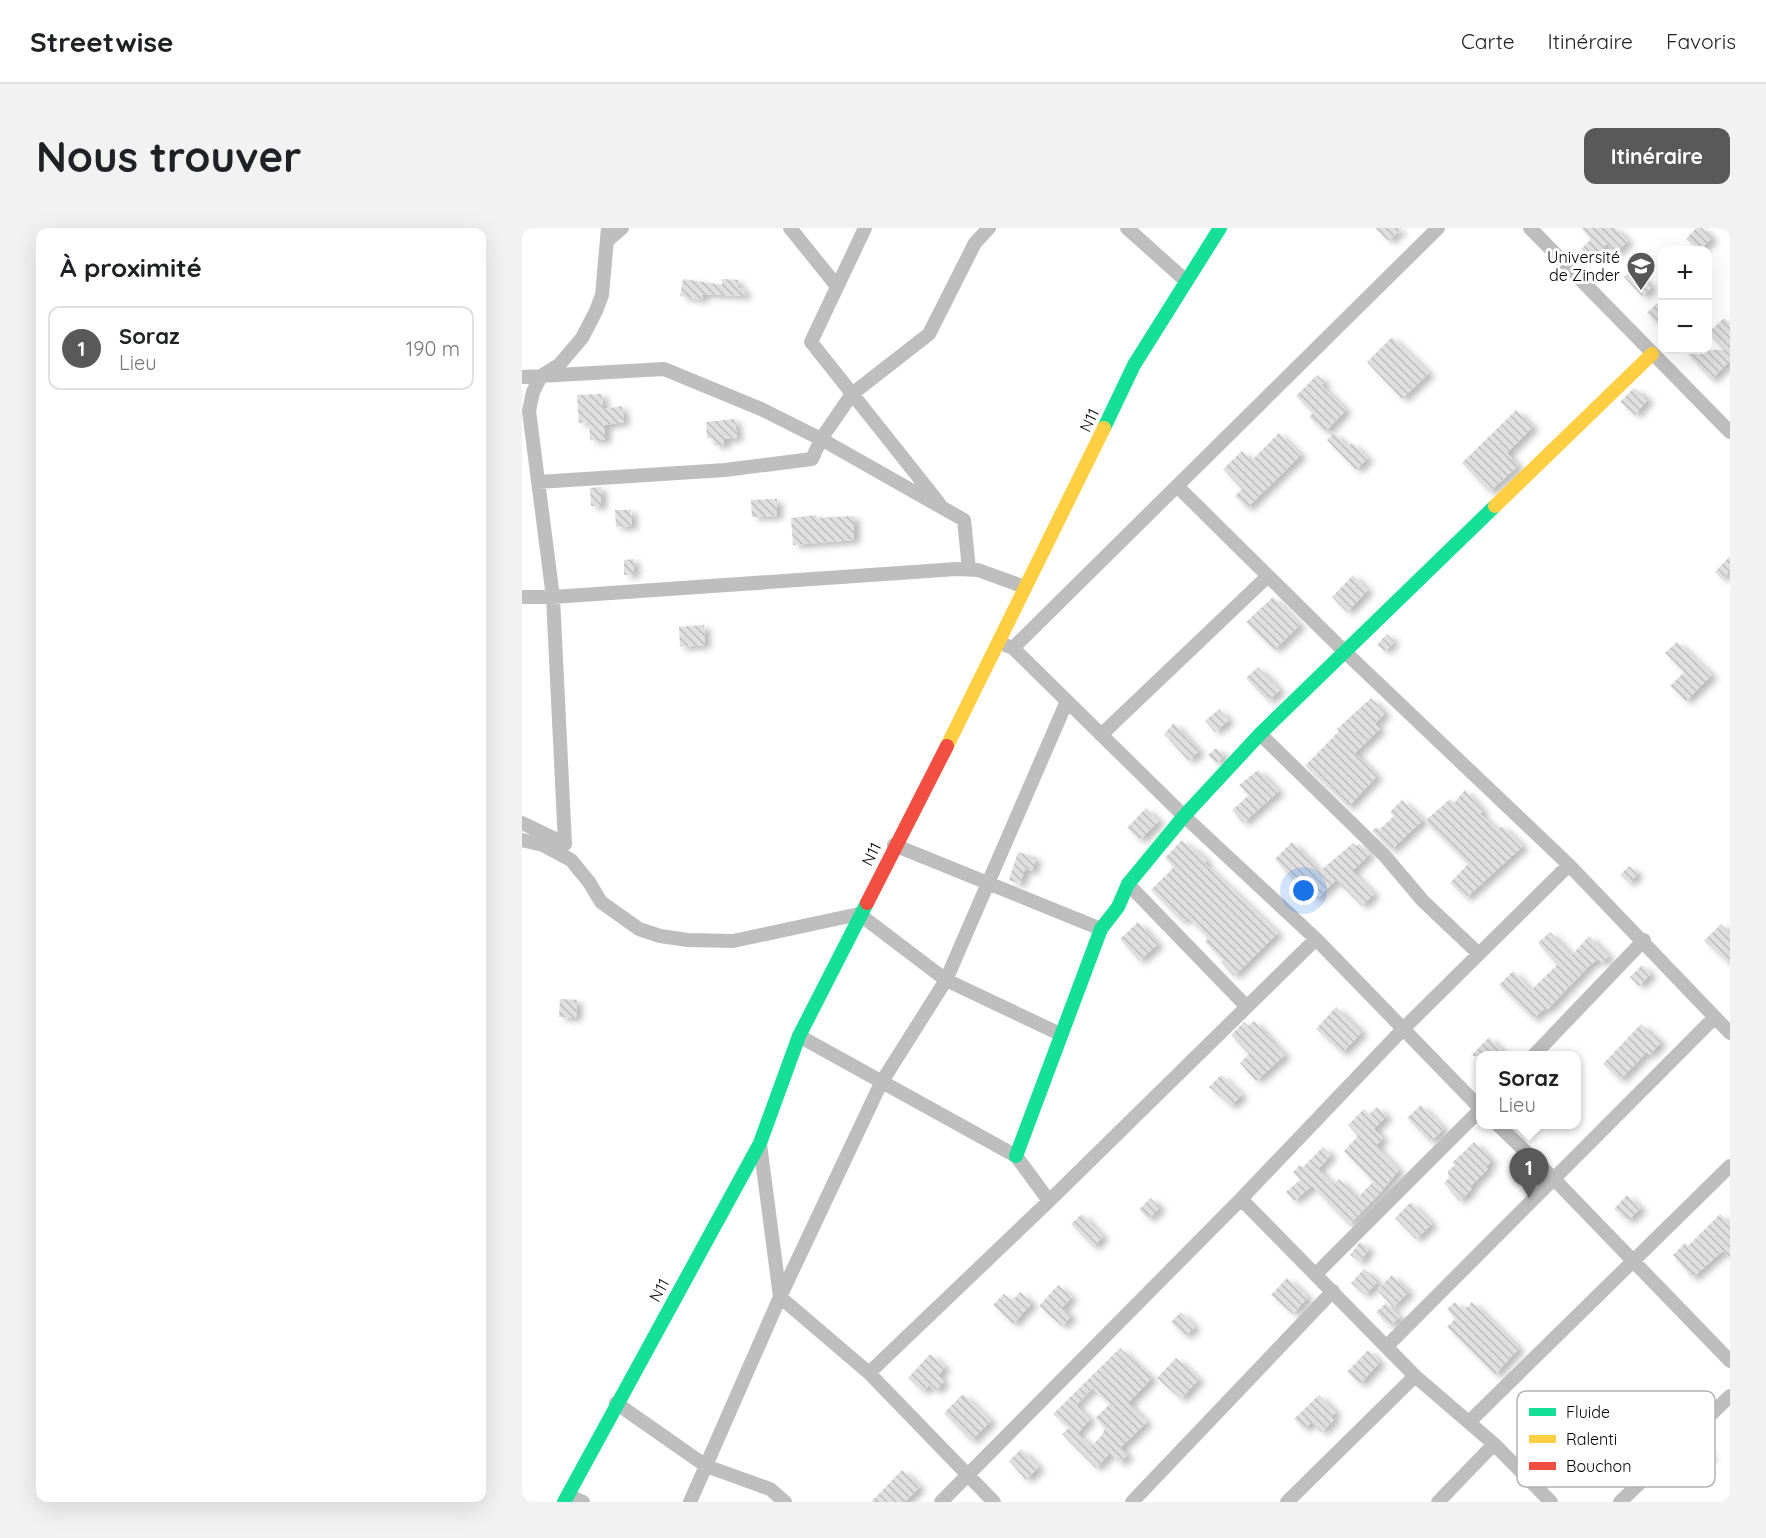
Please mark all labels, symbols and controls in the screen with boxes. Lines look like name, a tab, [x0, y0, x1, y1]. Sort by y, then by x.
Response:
text: Streetwise	[30, 24, 173, 59]
text: Carte	[1461, 28, 1515, 54]
text: Itinéraire	[1548, 28, 1633, 54]
text: Favoris	[1666, 28, 1736, 54]
button: Itinéraire	[1584, 128, 1730, 184]
text: Nous trouver	[36, 130, 301, 183]
map controls	[1658, 246, 1712, 354]
button: +	[1658, 246, 1712, 300]
place label: Université de Zinder	[1547, 247, 1620, 285]
school or university icon: Université de Zinder	[1625, 250, 1657, 292]
text: À proximité	[60, 251, 202, 284]
button: −	[1658, 300, 1712, 354]
text: Soraz	[119, 322, 180, 350]
text: 1	[78, 336, 85, 361]
text: 190 m	[406, 336, 460, 361]
text: Lieu	[119, 350, 157, 375]
street label: N11	[1075, 405, 1103, 435]
street label: N11	[857, 839, 885, 869]
your location	[1289, 876, 1318, 905]
popup	[1476, 1051, 1581, 1129]
text: Soraz	[1498, 1064, 1559, 1092]
text: Lieu	[1498, 1092, 1536, 1117]
pin: 1	[1510, 1148, 1548, 1198]
street label: N11	[645, 1275, 673, 1305]
legend	[1517, 1391, 1715, 1487]
text: Fluide	[1566, 1402, 1610, 1422]
text: Ralenti	[1566, 1429, 1617, 1449]
text: Bouchon	[1566, 1456, 1631, 1476]

